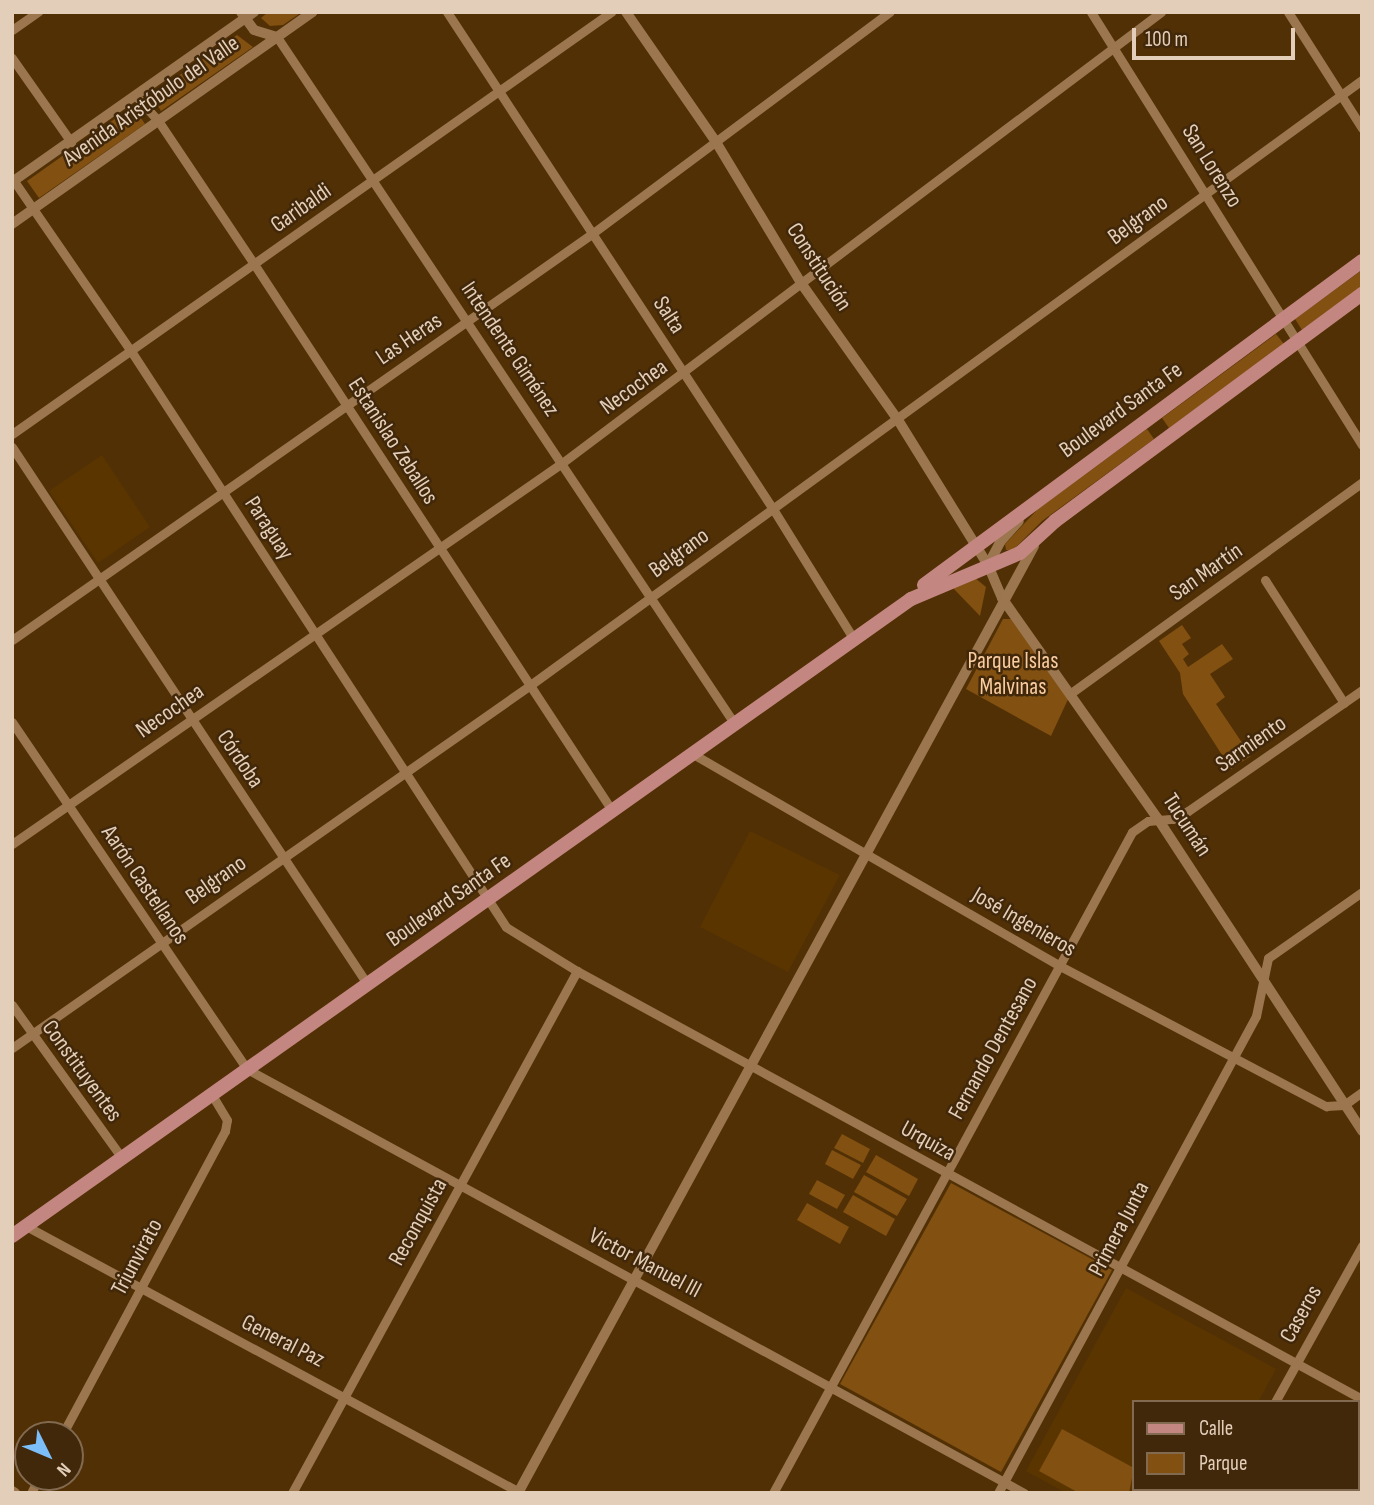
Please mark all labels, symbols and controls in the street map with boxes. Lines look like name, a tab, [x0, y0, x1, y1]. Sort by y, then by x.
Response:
scale bar	[1136, 14, 1299, 58]
text: 100 m	[1145, 27, 1188, 52]
street label: Avenida Aristóbulo del Valle	[57, 30, 245, 172]
street label: San Lorenzo	[1176, 119, 1248, 213]
street label: Garibaldi	[265, 177, 337, 239]
street label: Belgrano	[1103, 189, 1173, 251]
street label: Constitución	[780, 218, 858, 316]
street label: Intendente Giménez	[455, 276, 565, 422]
street label: Salta	[647, 291, 691, 339]
street label: Las Heras	[371, 307, 447, 371]
street label: Necochea	[595, 353, 673, 421]
street label: Boulevard Santa Fe	[1054, 356, 1188, 464]
street label: Estanislao Zeballos	[342, 373, 444, 509]
street label: Paraguay	[238, 491, 300, 565]
street label: Belgrano	[644, 522, 714, 584]
street label: San Martín	[1164, 537, 1248, 607]
park label: Parque Islas Malvinas	[968, 647, 1058, 701]
street label: Necochea	[131, 678, 209, 744]
street label: Sarmiento	[1210, 710, 1292, 778]
street label: Córdoba	[211, 725, 269, 793]
street label: Tucumán	[1156, 788, 1218, 862]
street label: Aarón Castellanos	[95, 820, 195, 950]
street label: Boulevard Santa Fe	[382, 847, 516, 953]
street label: Belgrano	[180, 849, 252, 911]
street label: José Ingenieros	[967, 881, 1081, 963]
street label: Fernando Dentesano	[942, 972, 1044, 1124]
street label: Constituyentes	[36, 1015, 128, 1127]
street label: Urquiza	[896, 1115, 960, 1167]
street label: Reconquista	[383, 1174, 453, 1270]
street label: Primera Junta	[1083, 1177, 1155, 1281]
street label: Triunvirato	[105, 1214, 169, 1300]
street label: Victor Manuel III	[584, 1222, 706, 1304]
street label: Caseros	[1274, 1281, 1328, 1347]
street label: General Paz	[237, 1308, 329, 1374]
legend	[1132, 1400, 1360, 1491]
text: Calle	[1199, 1416, 1233, 1441]
north arrow	[14, 1421, 84, 1491]
text: Parque	[1199, 1451, 1247, 1476]
text: N	[51, 1458, 75, 1481]

